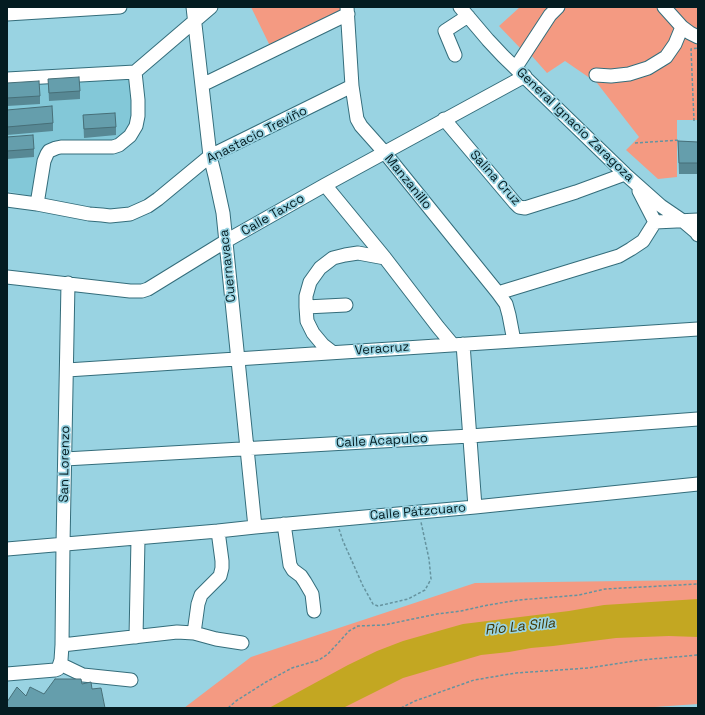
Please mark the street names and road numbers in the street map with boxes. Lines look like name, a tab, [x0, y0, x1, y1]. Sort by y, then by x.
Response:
street label: General Ignacio Zaragoza	[513, 65, 637, 185]
street label: Anastacio Treviño	[204, 103, 310, 167]
street label: Salina Cruz	[466, 147, 524, 209]
street label: Manzanillo	[381, 151, 435, 213]
street label: Calle Taxco	[239, 191, 307, 239]
street label: Cuernavaca	[216, 229, 240, 303]
street label: Veracruz	[354, 339, 410, 359]
street label: San Lorenzo	[57, 426, 73, 502]
street label: Calle Acapulco	[336, 431, 428, 451]
street label: Calle Pátzcuaro	[369, 500, 467, 524]

